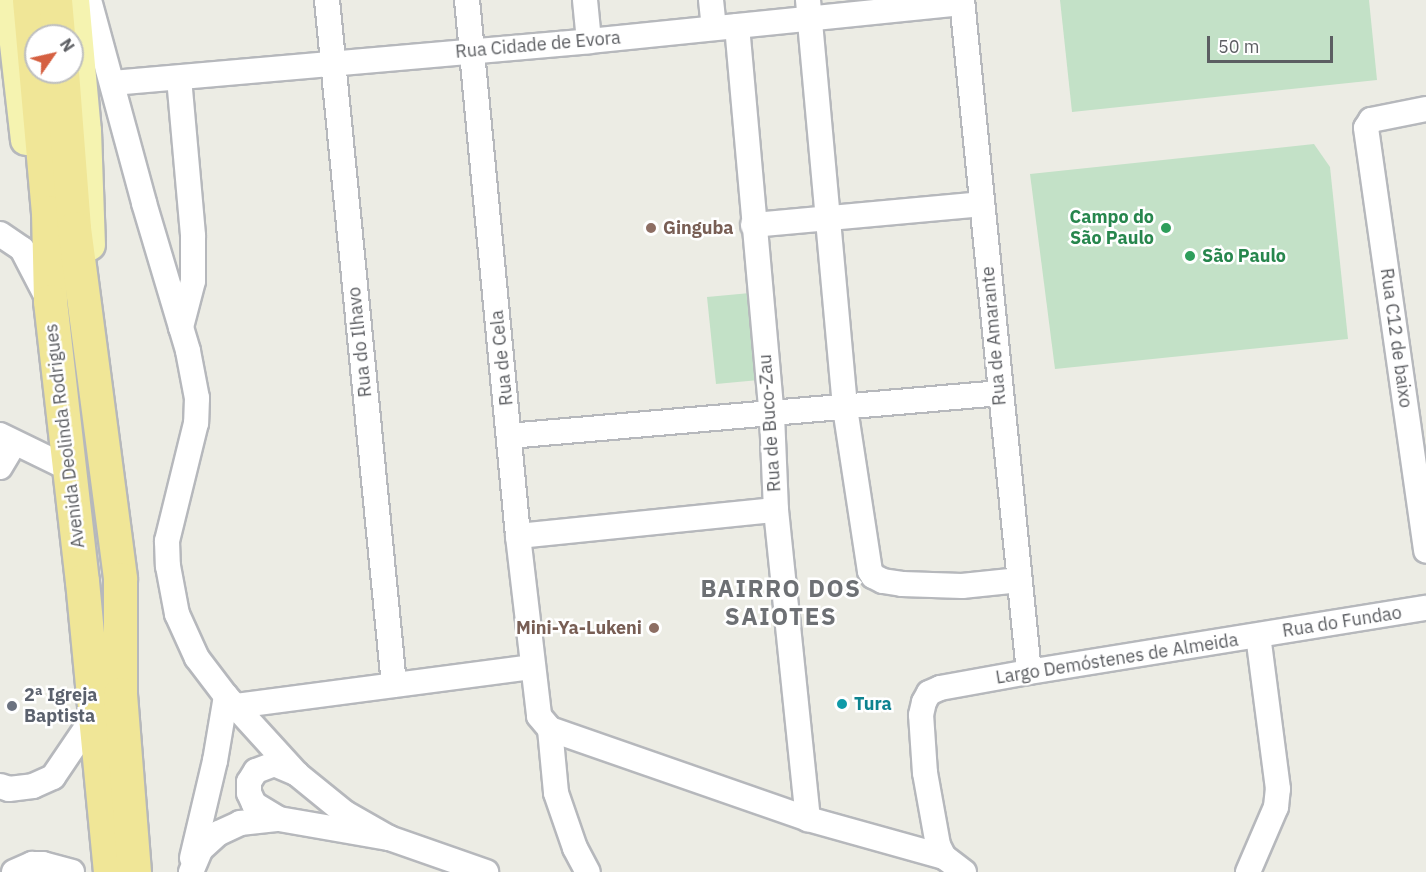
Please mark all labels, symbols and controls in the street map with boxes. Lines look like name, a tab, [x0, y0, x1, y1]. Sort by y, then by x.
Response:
north arrow	[24, 24, 84, 84]
scale bar	[1210, 24, 1336, 62]
street label: Rua Cidade de Evora	[454, 27, 622, 63]
text: N	[56, 35, 79, 55]
text: 50 m	[1218, 35, 1260, 58]
place label: Campo do São Paulo	[1070, 207, 1154, 250]
place label: Ginguba	[663, 217, 734, 239]
marker: Ginguba	[644, 221, 658, 235]
marker: Campo do São Paulo	[1159, 221, 1173, 235]
place label: São Paulo	[1202, 245, 1286, 267]
marker: São Paulo	[1183, 249, 1197, 263]
street label: Rua de Amarante	[977, 266, 1011, 406]
street label: Rua C12 de baixo	[1376, 267, 1416, 409]
street label: Rua do Ilhavo	[343, 286, 377, 398]
street label: Rua de Cela	[486, 309, 518, 407]
street label: Avenida Deolinda Rodrigues	[41, 323, 89, 549]
street label: Rua de Buco-Zau	[754, 353, 786, 493]
district label: BAIRRO DOS SAIOTES	[700, 575, 862, 631]
street label: Rua do Fundao	[1281, 602, 1403, 642]
place label: Mini-Ya-Lukeni	[516, 617, 642, 639]
marker: Mini-Ya-Lukeni	[647, 621, 661, 635]
street label: Largo Demóstenes de Almeida	[994, 629, 1240, 689]
place label: 2ª Igreja Baptista	[24, 685, 98, 728]
place label: Tura	[854, 693, 892, 715]
marker: Tura	[835, 697, 849, 711]
marker: 2ª Igreja Baptista	[5, 699, 19, 713]

